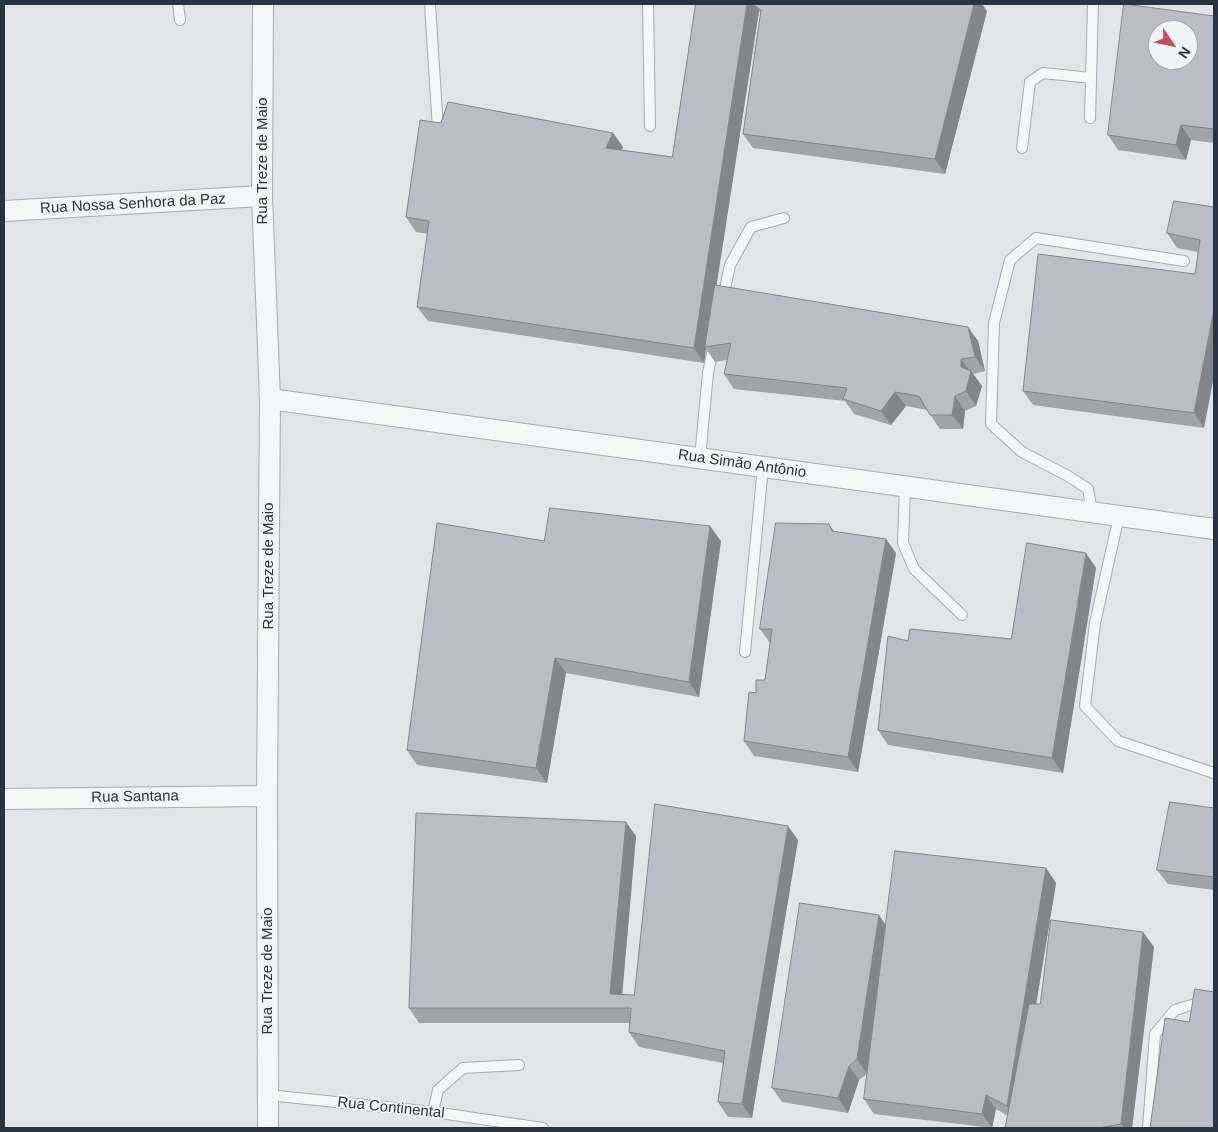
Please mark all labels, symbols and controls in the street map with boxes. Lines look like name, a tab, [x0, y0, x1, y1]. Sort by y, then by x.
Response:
north arrow	[1148, 20, 1198, 70]
text: N	[1175, 44, 1194, 61]
street label: Rua Treze de Maio	[254, 97, 272, 225]
street label: Rua Nossa Senhora da Paz	[40, 190, 226, 218]
street label: Rua Simão Antônio	[677, 446, 807, 482]
street label: Rua Treze de Maio	[260, 502, 278, 630]
street label: Rua Santana	[91, 787, 179, 807]
street label: Rua Treze de Maio	[259, 907, 277, 1035]
street label: Rua Continental	[337, 1093, 445, 1123]

